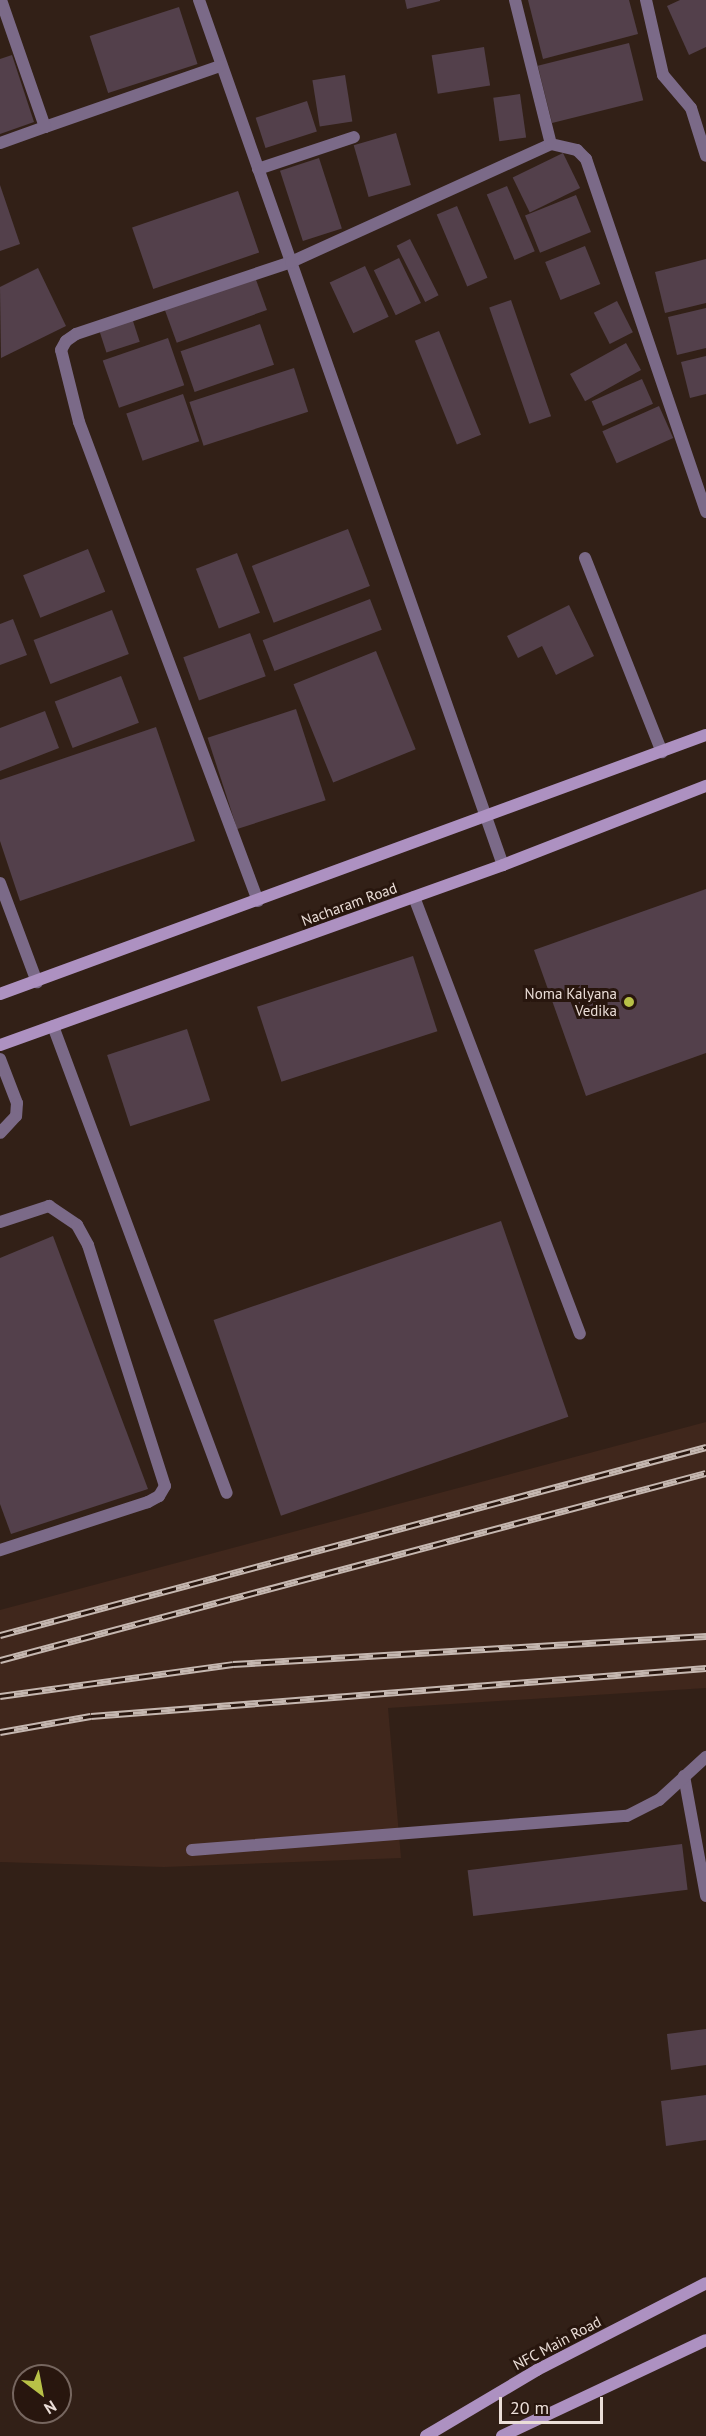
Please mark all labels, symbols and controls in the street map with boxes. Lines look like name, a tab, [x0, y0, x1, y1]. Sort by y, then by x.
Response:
street label: Nacharam Road	[299, 878, 399, 930]
place label: Noma Kalyana Vedika	[525, 984, 617, 1019]
marker: Noma Kalyana Vedika	[622, 995, 636, 1009]
street label: NFC Main Road	[510, 2312, 604, 2374]
north arrow	[12, 2364, 72, 2424]
scale bar	[502, 2385, 606, 2423]
text: N	[41, 2396, 60, 2419]
text: 20 m	[510, 2396, 549, 2419]

